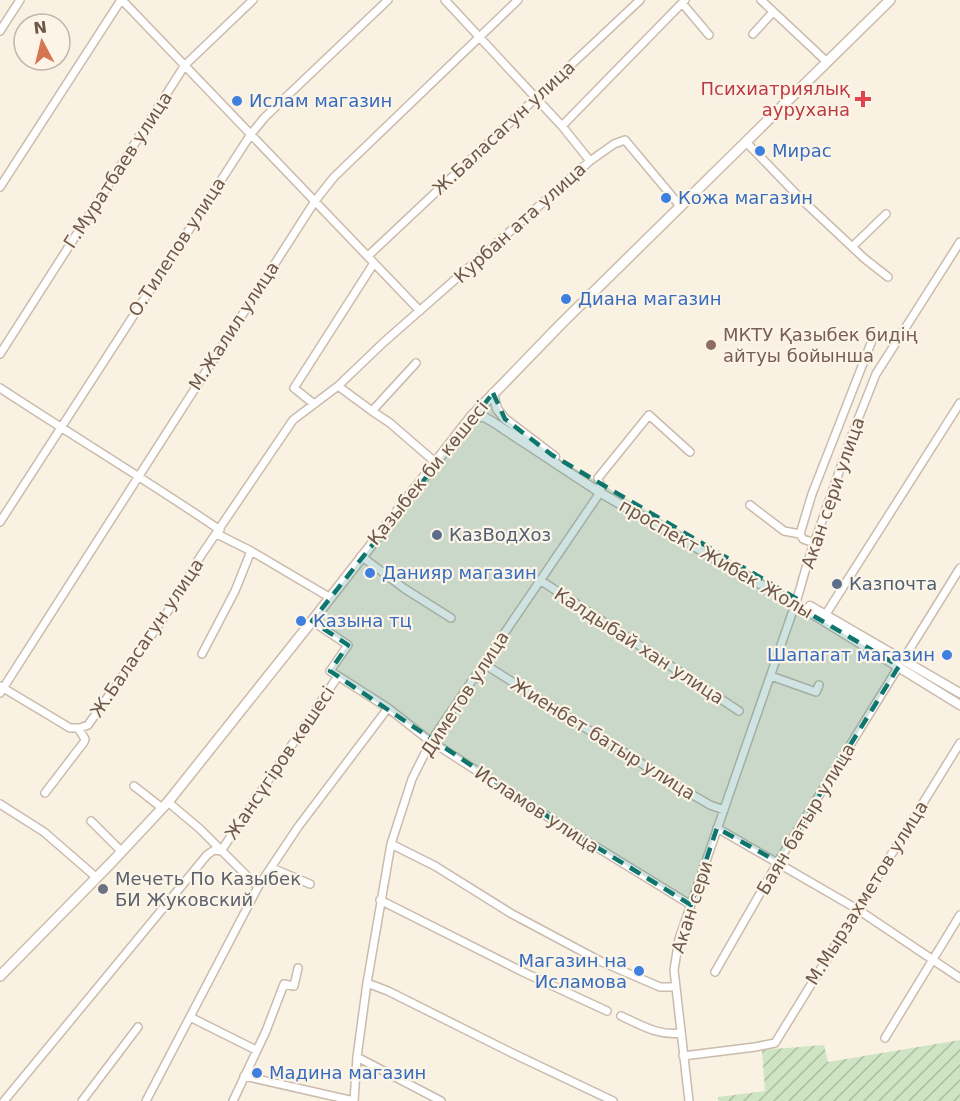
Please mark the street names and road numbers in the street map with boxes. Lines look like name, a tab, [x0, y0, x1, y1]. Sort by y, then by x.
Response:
street label: Ж.Баласагун улица	[428, 56, 579, 199]
street label: Г.Муратбаев улица	[59, 87, 176, 252]
street label: Курбан ата улица	[450, 158, 590, 287]
street label: О.Тилепов улица	[124, 173, 229, 320]
street label: М.Жалил улица	[184, 257, 283, 394]
street label: Қазыбек би көшесі	[363, 396, 492, 549]
street label: Акан сери улица	[797, 414, 868, 571]
street label: проспект Жибек Жолы	[616, 494, 817, 623]
street label: Ж.Баласагун улица	[86, 554, 207, 721]
street label: Калдыбай хан улица	[551, 583, 728, 708]
street label: Диметов улица	[416, 627, 513, 760]
street label: Жиенбет батыр улица	[507, 673, 699, 804]
street label: Жансүгіров көшесі	[220, 682, 339, 843]
street label: Баян батыр улица	[752, 739, 859, 898]
street label: Исламов улица	[471, 762, 603, 858]
street label: М.Мырзахметов улица	[801, 797, 932, 989]
street label: Акан сери	[667, 858, 716, 956]

